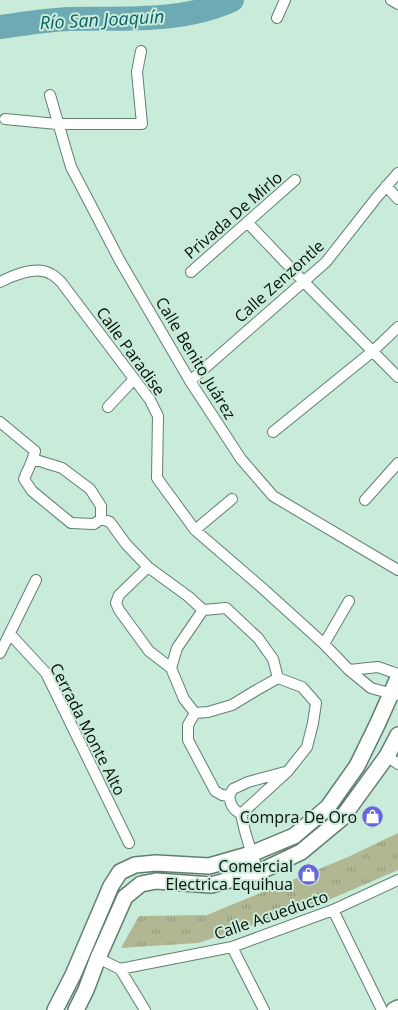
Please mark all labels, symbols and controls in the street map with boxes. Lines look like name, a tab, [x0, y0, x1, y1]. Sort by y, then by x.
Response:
water label: Río San Joaquín	[39, 4, 165, 34]
street label: Privada De Mirlo	[179, 166, 287, 264]
street label: Calle Zenzontle	[229, 235, 329, 327]
street label: Calle Benito Juárez	[151, 293, 241, 423]
street label: Calle Paradise	[91, 302, 171, 400]
street label: Cerrada Monte Alto	[45, 659, 131, 799]
shop icon: Compra De Oro	[361, 805, 385, 829]
place label: Compra De Oro	[240, 806, 357, 828]
place label: Comercial Electrica Equihua	[165, 855, 293, 895]
shop icon: Comercial Electrica Equihua	[297, 863, 321, 887]
street label: Calle Acueducto	[211, 885, 331, 945]

